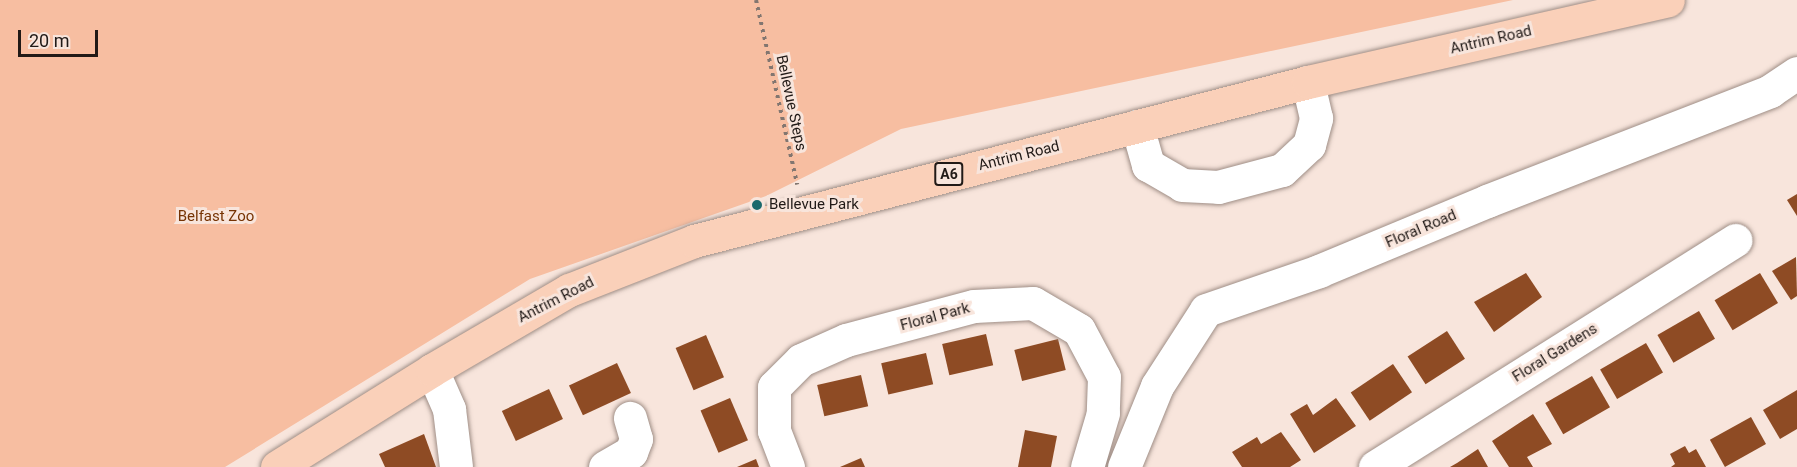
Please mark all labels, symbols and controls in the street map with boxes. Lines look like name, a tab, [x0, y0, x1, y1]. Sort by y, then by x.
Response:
scale bar	[21, 18, 100, 56]
street label: Antrim Road	[1449, 22, 1533, 58]
text: 20 m	[29, 30, 69, 51]
street label: Bellevue Steps	[772, 53, 810, 153]
street label: Antrim Road	[977, 137, 1061, 175]
road number: A6	[934, 163, 964, 185]
place label: Bellevue Park	[769, 196, 859, 214]
marker: Bellevue Park	[750, 198, 764, 212]
street label: Floral Road	[1383, 206, 1459, 252]
park label: Belfast Zoo	[178, 208, 254, 226]
street label: Antrim Road	[515, 273, 597, 327]
street label: Floral Park	[898, 299, 972, 335]
street label: Floral Gardens	[1509, 320, 1601, 386]

